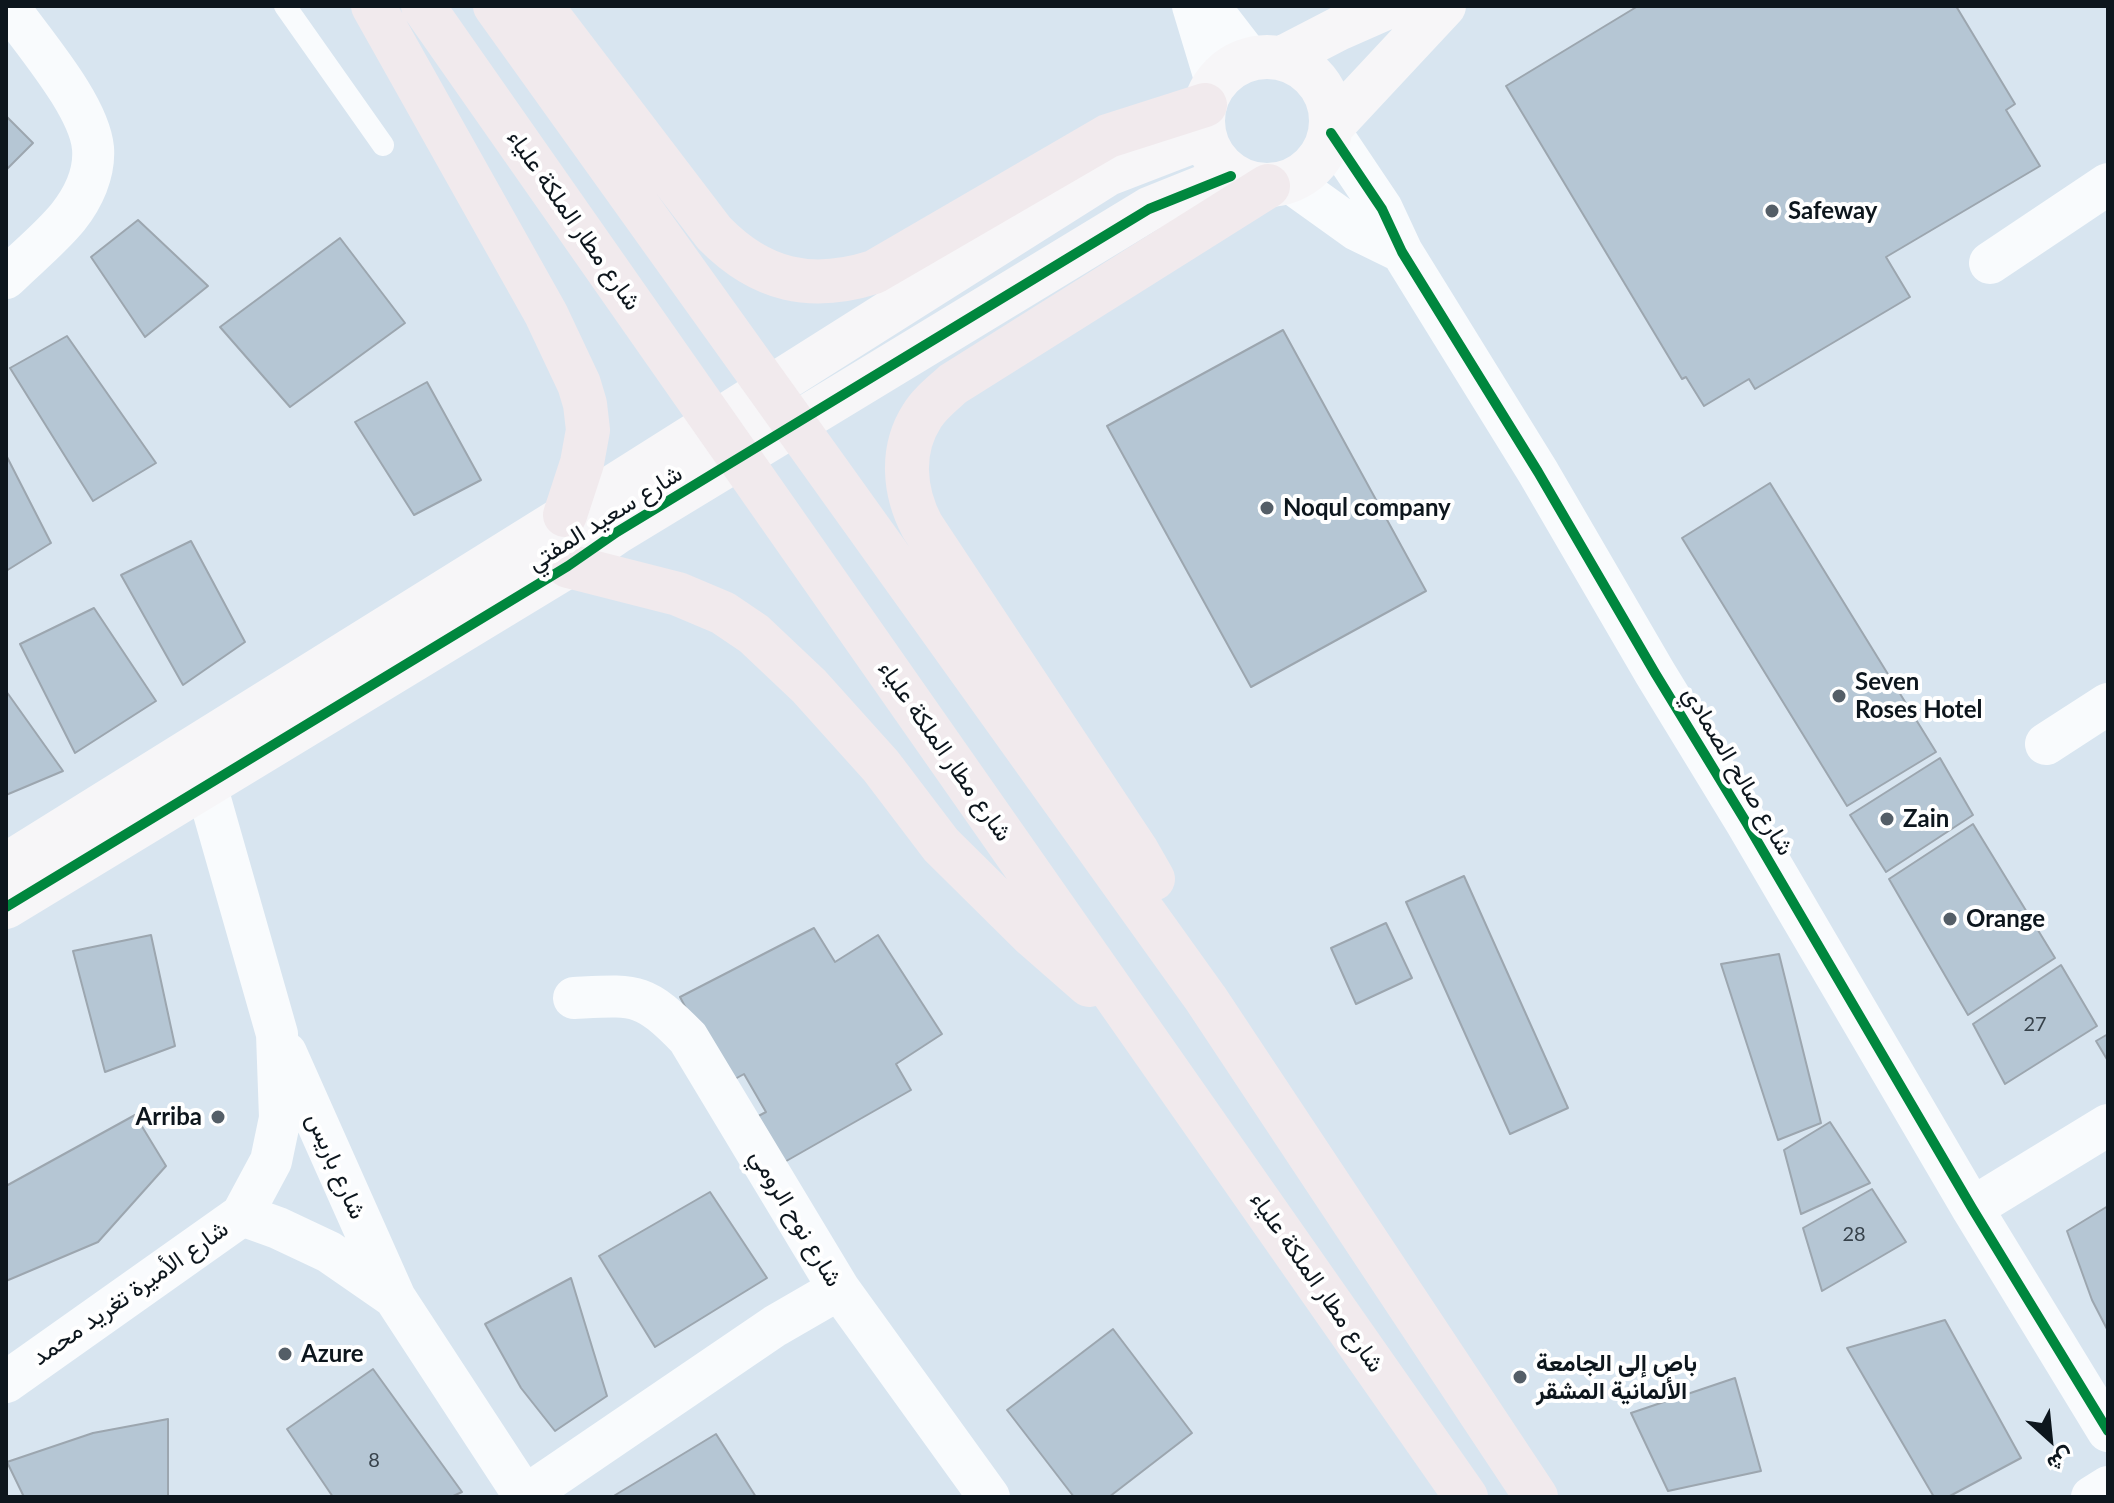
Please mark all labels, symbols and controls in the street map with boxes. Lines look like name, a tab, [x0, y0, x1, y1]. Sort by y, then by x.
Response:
street label: شارع مطار الملكة علياء	[501, 124, 647, 316]
place label: Safeway	[1788, 197, 1877, 225]
marker: Safeway	[1763, 202, 1781, 220]
street label: شارع سعيد المفتي	[522, 459, 688, 577]
place label: Noqul company	[1283, 494, 1451, 522]
marker: Noqul company	[1258, 499, 1276, 517]
street label: شارع مطار الملكة علياء	[872, 655, 1018, 847]
place label: Seven Roses Hotel	[1855, 668, 1982, 724]
street label: شارع صالح الصمادي	[1676, 681, 1800, 861]
marker: Seven Roses Hotel	[1830, 687, 1848, 705]
place label: Zain	[1903, 805, 1949, 833]
marker: Zain	[1878, 810, 1896, 828]
place label: Orange	[1966, 905, 2045, 933]
marker: Orange	[1941, 910, 1959, 928]
house number: 27	[2023, 1013, 2047, 1037]
place label: Arriba	[136, 1103, 202, 1131]
marker: Arriba	[209, 1108, 227, 1126]
street label: شارع باريس	[300, 1108, 372, 1224]
street label: شارع نوح الرومي	[744, 1144, 848, 1292]
street label: شارع مطار الملكة علياء	[1244, 1186, 1390, 1378]
street label: شارع الأميرة تغريد محمد	[26, 1214, 234, 1372]
house number: 28	[1842, 1223, 1866, 1247]
place label: Azure	[301, 1340, 364, 1368]
marker: Azure	[276, 1345, 294, 1363]
place label: باص إلى الجامعة الألمانية المشقر	[1536, 1349, 1697, 1405]
marker: باص إلى الجامعة الألمانية المشقر	[1511, 1368, 1529, 1386]
north arrow	[2010, 1399, 2090, 1479]
text: ش	[2043, 1443, 2079, 1479]
house number: 8	[368, 1449, 380, 1473]

